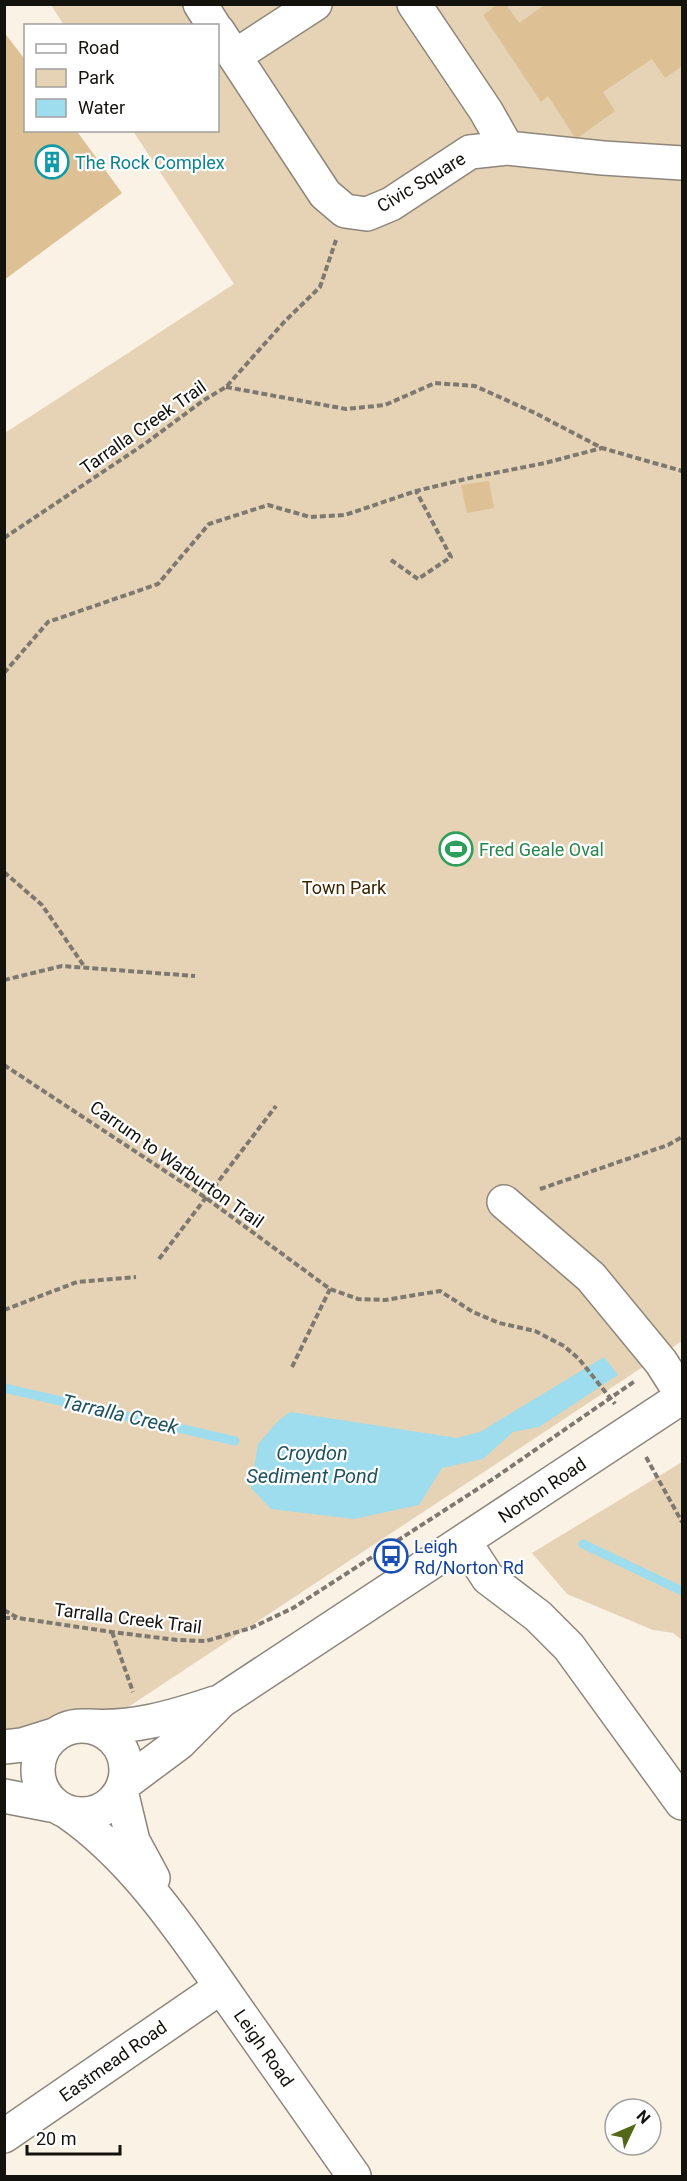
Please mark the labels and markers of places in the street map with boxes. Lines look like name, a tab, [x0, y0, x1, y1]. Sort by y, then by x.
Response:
building icon: The Rock Complex	[34, 144, 70, 180]
place label: The Rock Complex	[75, 152, 225, 173]
sports icon: Fred Geale Oval	[438, 831, 474, 867]
place label: Fred Geale Oval	[479, 839, 604, 860]
place label: Leigh Rd/Norton Rd	[414, 1536, 524, 1578]
bus stop icon: Leigh Rd/Norton Rd	[373, 1538, 409, 1574]

